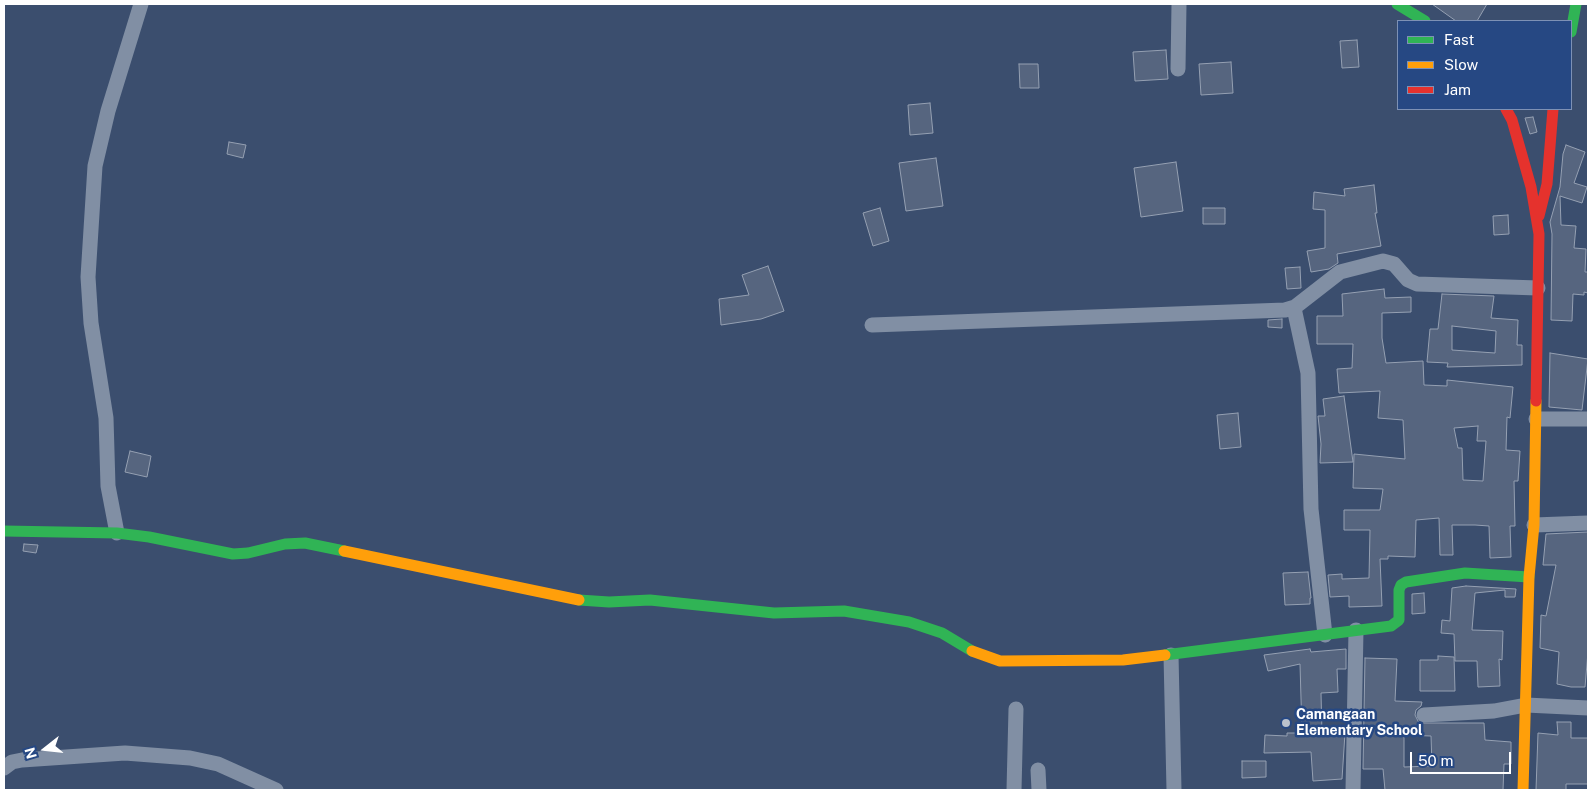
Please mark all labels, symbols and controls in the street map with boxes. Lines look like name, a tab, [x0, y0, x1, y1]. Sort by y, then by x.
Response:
legend	[1397, 20, 1572, 110]
text: Fast	[1444, 31, 1474, 48]
text: Slow	[1444, 56, 1478, 73]
text: Jam	[1444, 81, 1471, 98]
place label: Camangaan Elementary School	[1296, 707, 1423, 740]
marker: Camangaan Elementary School	[1280, 717, 1292, 729]
north arrow	[20, 724, 70, 774]
scale bar	[1412, 742, 1513, 774]
text: N	[21, 746, 40, 761]
text: 50 m	[1418, 752, 1453, 769]

